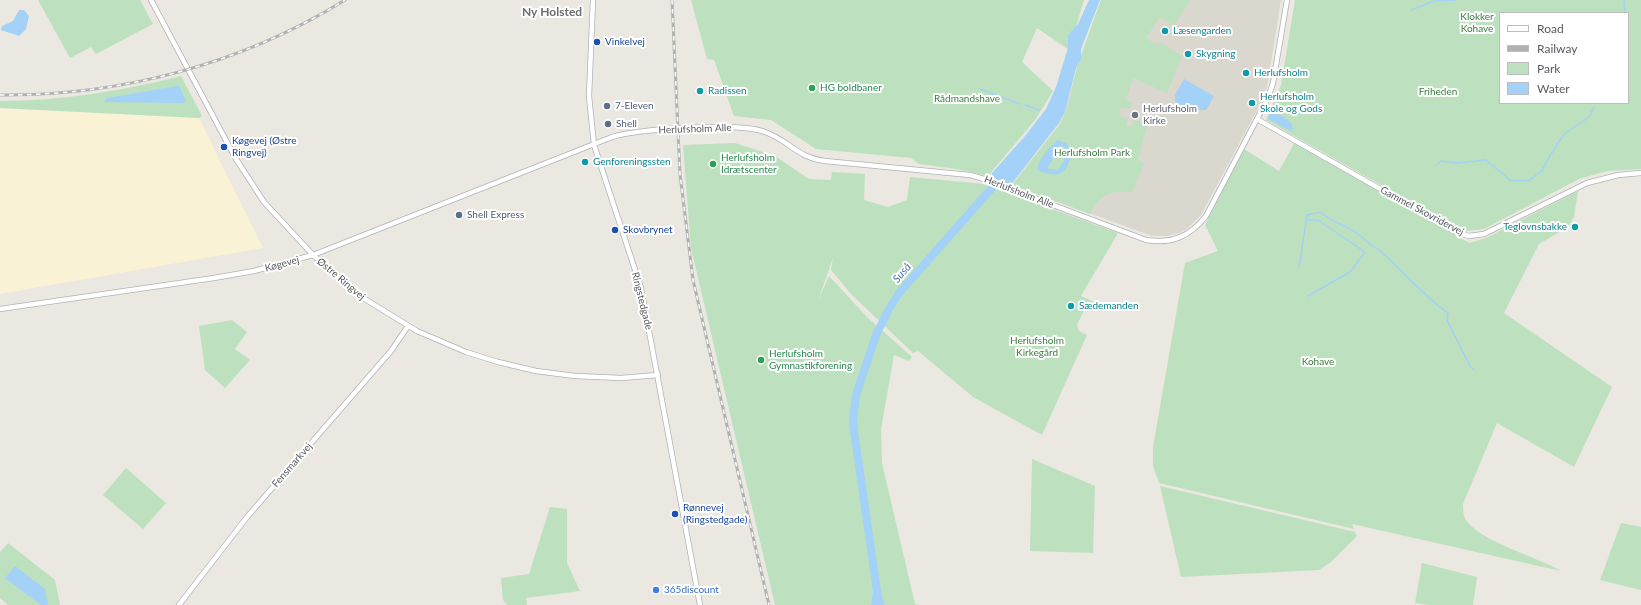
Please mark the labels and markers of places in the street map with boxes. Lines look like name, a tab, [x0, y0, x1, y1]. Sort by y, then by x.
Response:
place label: Læsengarden	[1173, 25, 1231, 37]
marker: Læsengarden	[1160, 26, 1170, 36]
place label: Vinkelvej	[605, 36, 645, 48]
marker: Vinkelvej	[592, 37, 602, 47]
place label: Skygning	[1196, 48, 1235, 60]
marker: Skygning	[1183, 49, 1193, 59]
place label: Herlufsholm	[1254, 67, 1308, 79]
marker: Herlufsholm	[1241, 68, 1251, 78]
place label: HG boldbaner	[820, 82, 882, 94]
marker: HG boldbaner	[807, 83, 817, 93]
place label: Radissen	[708, 85, 747, 97]
marker: Radissen	[695, 86, 705, 96]
place label: Herlufsholm Skole og Gods	[1260, 91, 1322, 114]
marker: Herlufsholm Skole og Gods	[1247, 98, 1257, 108]
place label: 7-Eleven	[615, 100, 654, 112]
marker: 7-Eleven	[602, 101, 612, 111]
place label: Herlufsholm Kirke	[1143, 103, 1197, 126]
marker: Herlufsholm Kirke	[1130, 110, 1140, 120]
place label: Shell	[616, 118, 637, 130]
marker: Shell	[603, 119, 613, 129]
place label: Køgevej (Østre Ringvej)	[232, 135, 297, 158]
marker: Køgevej (Østre Ringvej)	[219, 142, 229, 152]
place label: Herlufsholm Idrætscenter	[721, 152, 777, 176]
place label: Genforeningssten	[593, 156, 671, 168]
marker: Genforeningssten	[580, 157, 590, 167]
marker: Herlufsholm Idrætscenter	[708, 159, 718, 169]
place label: Shell Express	[467, 209, 524, 221]
marker: Shell Express	[454, 210, 464, 220]
place label: Teglovnsbakke	[1503, 221, 1567, 233]
marker: Teglovnsbakke	[1570, 222, 1580, 232]
place label: Skovbrynet	[623, 224, 673, 236]
marker: Skovbrynet	[610, 225, 620, 235]
place label: Sædemanden	[1079, 300, 1139, 312]
marker: Sædemanden	[1066, 301, 1076, 311]
place label: Herlufsholm Gymnastikforening	[769, 348, 852, 372]
marker: Herlufsholm Gymnastikforening	[756, 355, 766, 365]
place label: Rønnevej (Ringstedgade)	[683, 502, 747, 526]
marker: Rønnevej (Ringstedgade)	[670, 509, 680, 519]
place label: 365discount	[664, 584, 719, 596]
marker: 365discount	[651, 585, 661, 595]

